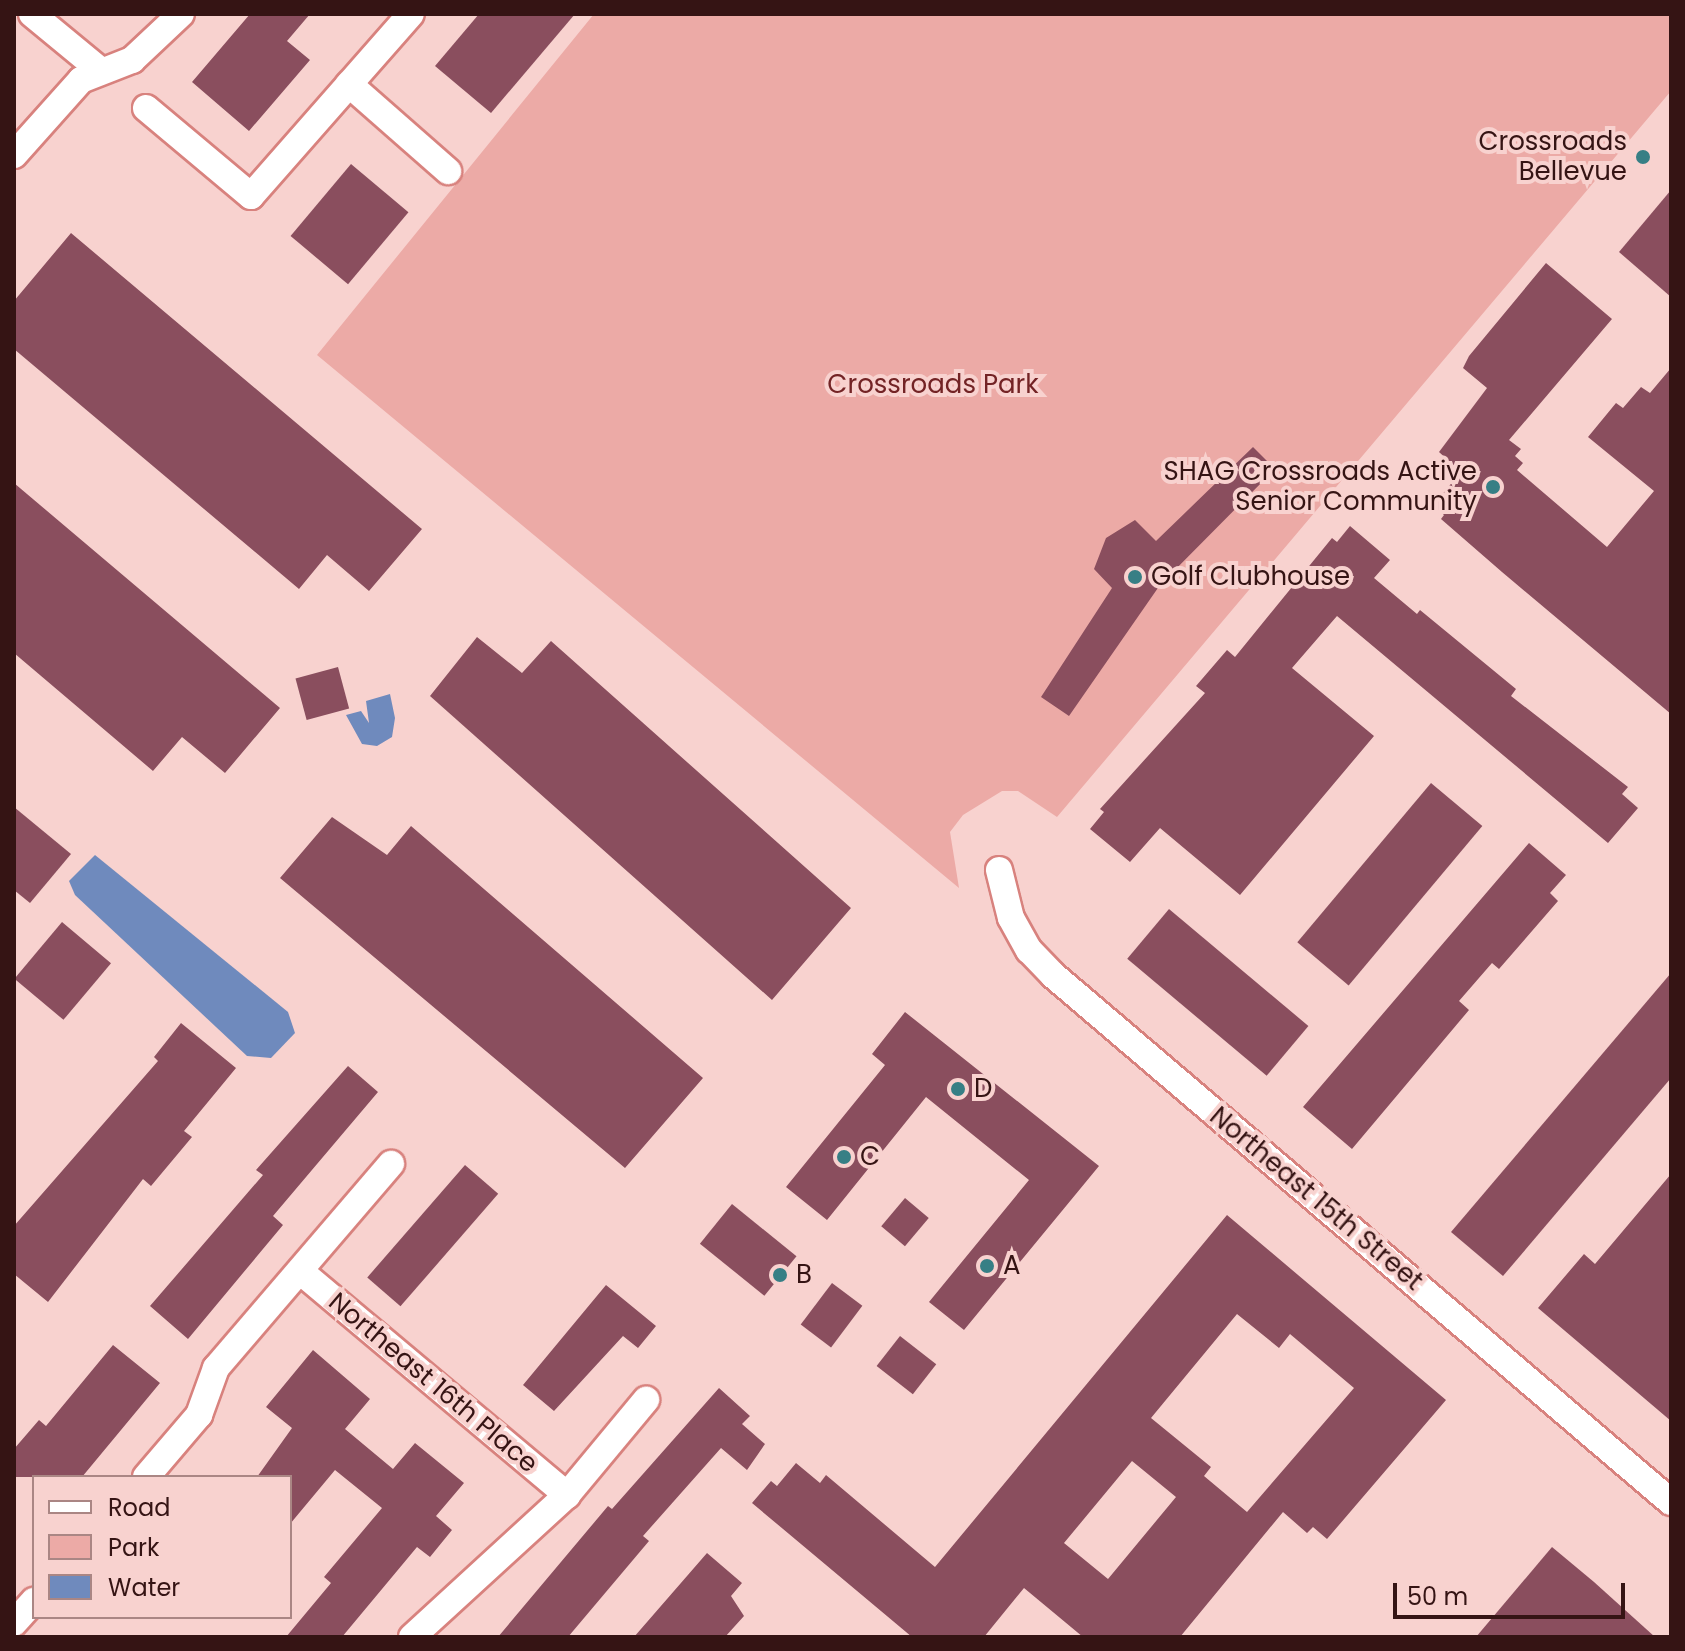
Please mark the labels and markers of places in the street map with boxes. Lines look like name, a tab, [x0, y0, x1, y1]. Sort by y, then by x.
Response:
place label: Crossroads Bellevue	[1478, 126, 1627, 188]
marker: Crossroads Bellevue	[1634, 148, 1652, 166]
place label: SHAG Crossroads Active Senior Community	[1164, 456, 1477, 518]
marker: SHAG Crossroads Active Senior Community	[1484, 478, 1502, 496]
place label: Golf Clubhouse	[1151, 561, 1350, 593]
marker: Golf Clubhouse	[1126, 568, 1144, 586]
place label: D	[974, 1073, 992, 1105]
marker: D	[949, 1080, 967, 1098]
place label: C	[860, 1141, 880, 1173]
marker: C	[835, 1148, 853, 1166]
place label: A	[1003, 1250, 1021, 1282]
marker: A	[978, 1257, 996, 1275]
place label: B	[796, 1259, 812, 1291]
marker: B	[771, 1266, 789, 1284]

